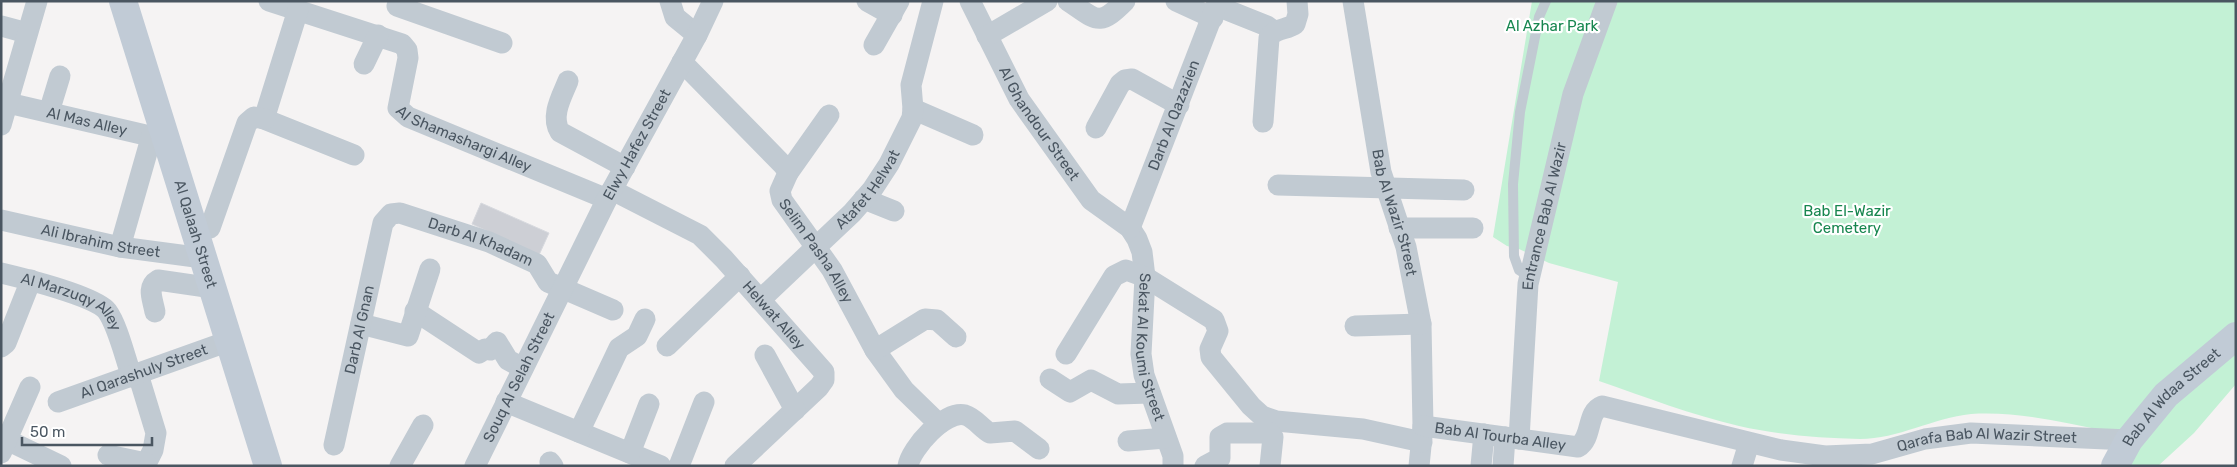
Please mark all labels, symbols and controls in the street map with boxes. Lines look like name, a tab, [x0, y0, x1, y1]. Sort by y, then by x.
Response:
park label: Al Azhar Park	[1506, 17, 1598, 35]
street label: Darb Al Qazazien	[1144, 57, 1203, 173]
street label: Al Ghandour Street	[995, 64, 1083, 184]
street label: Elwy Hafez Street	[599, 86, 675, 203]
street label: Al Shamashargi Alley	[392, 102, 534, 176]
street label: Al Mas Alley	[45, 103, 129, 139]
street label: Entrance Bab Al Wazir	[1519, 140, 1570, 291]
street label: Atafet Helwat	[832, 147, 904, 233]
street label: Bab Al Wazir Street	[1368, 148, 1420, 278]
street label: Al Qalaah Street	[170, 178, 221, 290]
street label: Selim Pasha Alley	[775, 195, 857, 306]
park label: Bab El-Wazir Cemetery	[1803, 202, 1891, 237]
street label: Darb Al Khadam	[426, 214, 536, 270]
street label: Ali Ibrahim Street	[39, 220, 162, 261]
street label: Al Marzuqy Alley	[19, 269, 125, 334]
street label: Sekat Al Koumi Street	[1132, 273, 1169, 423]
street label: Helwat Alley	[739, 277, 809, 353]
street label: Darb Al Gnan	[341, 284, 378, 376]
street label: Souq Al Selah Street	[479, 309, 559, 445]
street label: Al Qarashuly Street	[77, 340, 210, 402]
street label: Bab Al Wdaa Street	[2118, 344, 2224, 449]
scale bar	[22, 414, 152, 446]
street label: Bab Al Tourba Alley	[1433, 419, 1567, 454]
text: 50 m	[30, 423, 65, 441]
street label: Qarafa Bab Al Wazir Street	[1895, 424, 2077, 456]

